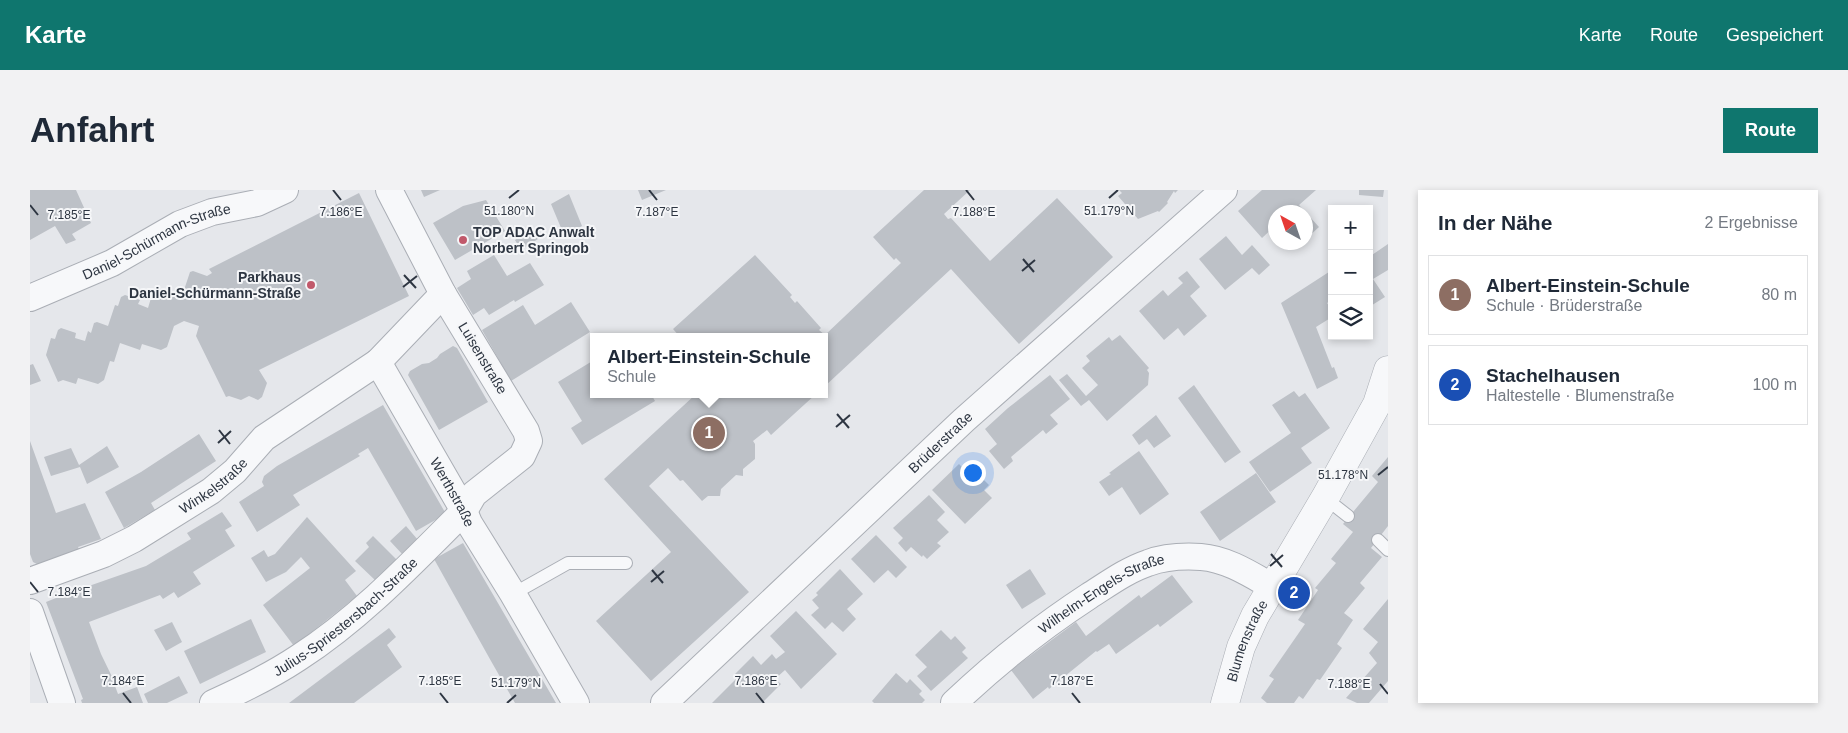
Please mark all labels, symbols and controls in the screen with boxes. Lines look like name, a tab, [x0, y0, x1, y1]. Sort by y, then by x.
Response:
text: Karte	[25, 21, 86, 48]
text: Karte	[1579, 25, 1622, 45]
text: Route	[1650, 25, 1698, 45]
text: Gespeichert	[1726, 25, 1823, 45]
button: Route	[1723, 108, 1818, 153]
text: Anfahrt	[30, 110, 154, 149]
street label: Daniel-Schürmann-Straße	[80, 200, 232, 283]
text: 51.180°N	[484, 204, 534, 218]
text: 51.179°N	[1084, 204, 1134, 218]
text: 7.186°E	[320, 205, 362, 219]
text: 7.187°E	[636, 205, 678, 219]
text: 7.188°E	[953, 205, 995, 219]
north arrow	[1268, 205, 1313, 250]
map controls	[1328, 205, 1373, 340]
button: +	[1328, 205, 1373, 250]
text: 7.185°E	[48, 208, 90, 222]
text: In der Nähe	[1438, 211, 1552, 234]
text: 2 Ergebnisse	[1705, 214, 1798, 231]
place label: TOP ADAC Anwalt Norbert Springob	[473, 224, 595, 256]
marker: TOP ADAC Anwalt Norbert Springob	[457, 234, 469, 246]
button: −	[1328, 250, 1373, 295]
place label: Parkhaus Daniel-Schürmann-Straße	[129, 269, 301, 301]
text: Albert-Einstein-Schule	[1486, 275, 1690, 296]
marker: Parkhaus Daniel-Schürmann-Straße	[305, 279, 317, 291]
text: 1	[1451, 286, 1459, 303]
text: 80 m	[1761, 286, 1797, 303]
button: layers	[1328, 295, 1373, 340]
text: Schule · Brüderstraße	[1486, 297, 1643, 314]
street label: Luisenstraße	[455, 319, 511, 397]
popup	[590, 333, 828, 398]
text: Albert-Einstein-Schule	[607, 346, 811, 367]
text: Stachelhausen	[1486, 365, 1620, 386]
text: Schule	[607, 368, 656, 385]
text: 2	[1451, 376, 1459, 393]
text: 100 m	[1753, 376, 1797, 393]
text: Haltestelle · Blumenstraße	[1486, 387, 1675, 404]
street label: Brüderstraße	[905, 408, 976, 476]
pin: 1	[693, 414, 725, 452]
street label: Winkelstraße	[176, 455, 251, 517]
street label: Werthstraße	[427, 455, 478, 529]
your location	[960, 460, 986, 486]
text: 51.178°N	[1318, 468, 1368, 482]
street label: Wilhelm-Engels-Straße	[1035, 551, 1166, 637]
street label: Julius-Spriestersbach-Straße	[270, 554, 421, 679]
pin: 2	[1278, 574, 1310, 612]
text: 7.184°E	[48, 585, 90, 599]
street label: Blumenstraße	[1223, 597, 1271, 684]
text: 7.184°E	[102, 674, 144, 688]
text: 7.185°E	[419, 674, 461, 688]
text: 7.186°E	[735, 674, 777, 688]
text: 7.187°E	[1051, 674, 1093, 688]
text: 51.179°N	[491, 676, 541, 690]
text: 7.188°E	[1328, 677, 1370, 691]

